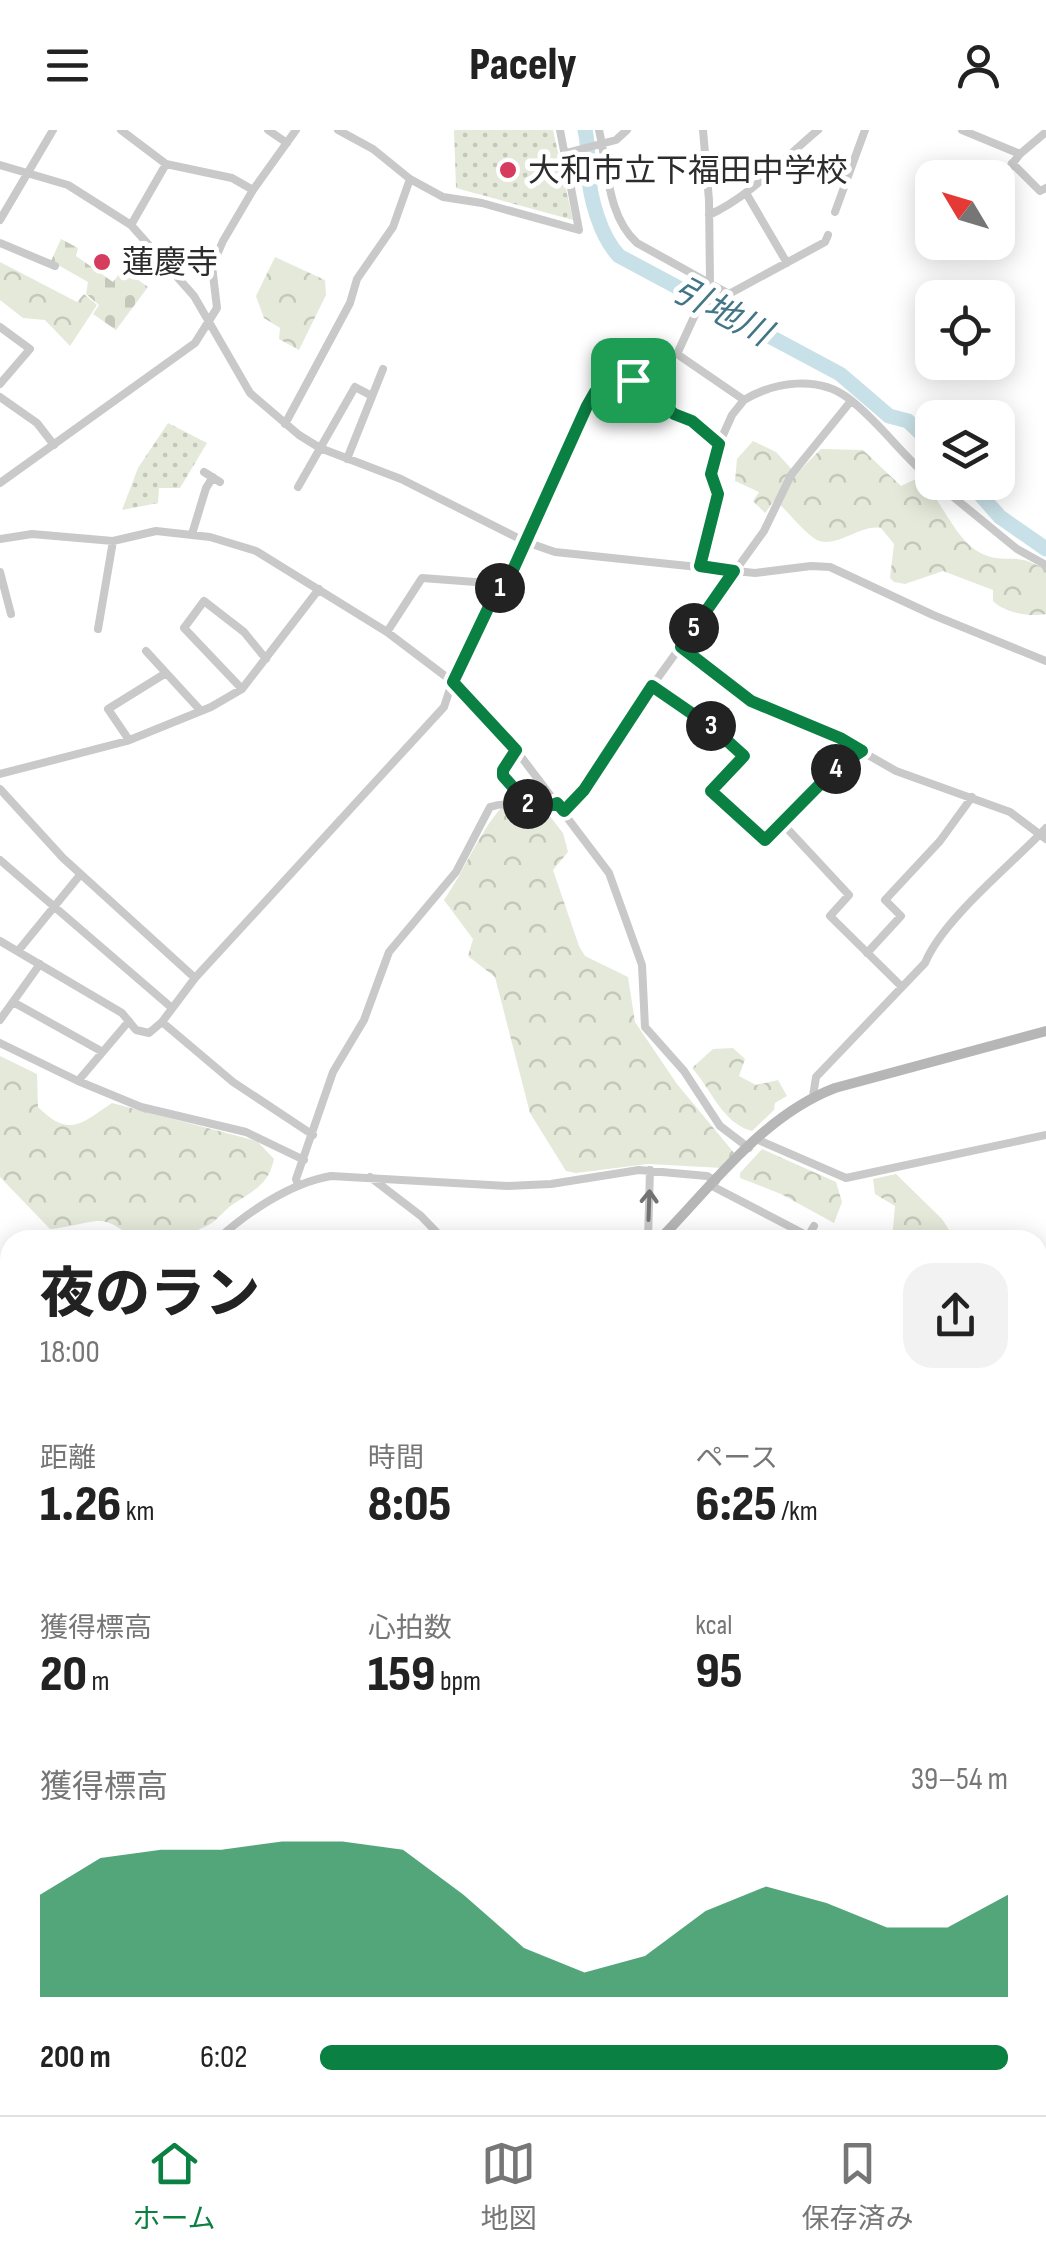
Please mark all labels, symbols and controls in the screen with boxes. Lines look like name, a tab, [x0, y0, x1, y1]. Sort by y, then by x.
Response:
icon: menu	[40, 38, 95, 93]
text: Pacely	[469, 38, 577, 93]
icon: person	[951, 38, 1006, 93]
place label: 大和市立下福田中学校	[528, 152, 848, 191]
marker: 大和市立下福田中学校	[497, 159, 519, 181]
north arrow	[915, 160, 1015, 260]
map controls	[915, 160, 1015, 500]
place label: 蓮慶寺	[122, 244, 218, 283]
marker: 蓮慶寺	[91, 251, 113, 273]
water label: 引地川	[665, 269, 781, 358]
button: locate	[915, 280, 1015, 380]
pin	[591, 338, 676, 423]
icon: arrive	[606, 353, 661, 408]
button: layers	[915, 400, 1015, 500]
pin: 1	[475, 563, 525, 613]
text: 1	[495, 571, 505, 604]
pin: 5	[669, 603, 719, 653]
text: 5	[688, 611, 700, 644]
pin: 3	[686, 701, 736, 751]
text: 3	[705, 709, 717, 742]
pin: 4	[811, 744, 861, 794]
text: 4	[829, 752, 843, 785]
pin: 2	[503, 779, 553, 829]
text: 2	[522, 787, 534, 820]
one-way arrow	[640, 1190, 659, 1222]
text: 夜のラン	[40, 1262, 260, 1329]
button: share	[903, 1263, 1008, 1368]
text: 18:00	[40, 1333, 100, 1372]
text: 距離	[40, 1442, 96, 1475]
text: 時間	[368, 1442, 424, 1475]
text: ペース	[695, 1442, 778, 1475]
text: 1.26	[40, 1475, 121, 1535]
text: 8:05	[368, 1475, 451, 1535]
text: 6:25	[695, 1475, 777, 1535]
text: km	[121, 1495, 155, 1528]
text: /km	[777, 1495, 818, 1528]
text: kcal	[695, 1609, 732, 1642]
text: 獲得標高	[40, 1612, 152, 1645]
text: 心拍数	[368, 1612, 452, 1645]
text: 95	[695, 1642, 742, 1702]
text: 20	[40, 1645, 87, 1705]
text: 159	[368, 1645, 435, 1705]
text: m	[87, 1665, 109, 1698]
text: bpm	[435, 1665, 481, 1698]
text: 39–54 m	[911, 1760, 1008, 1799]
text: 獲得標高	[40, 1768, 168, 1807]
text: 200 m	[40, 2038, 111, 2077]
text: 6:02	[200, 2038, 248, 2077]
tab: ホーム	[132, 2136, 216, 2236]
tab: 地図	[481, 2136, 537, 2236]
tab: 保存済み	[801, 2136, 914, 2236]

